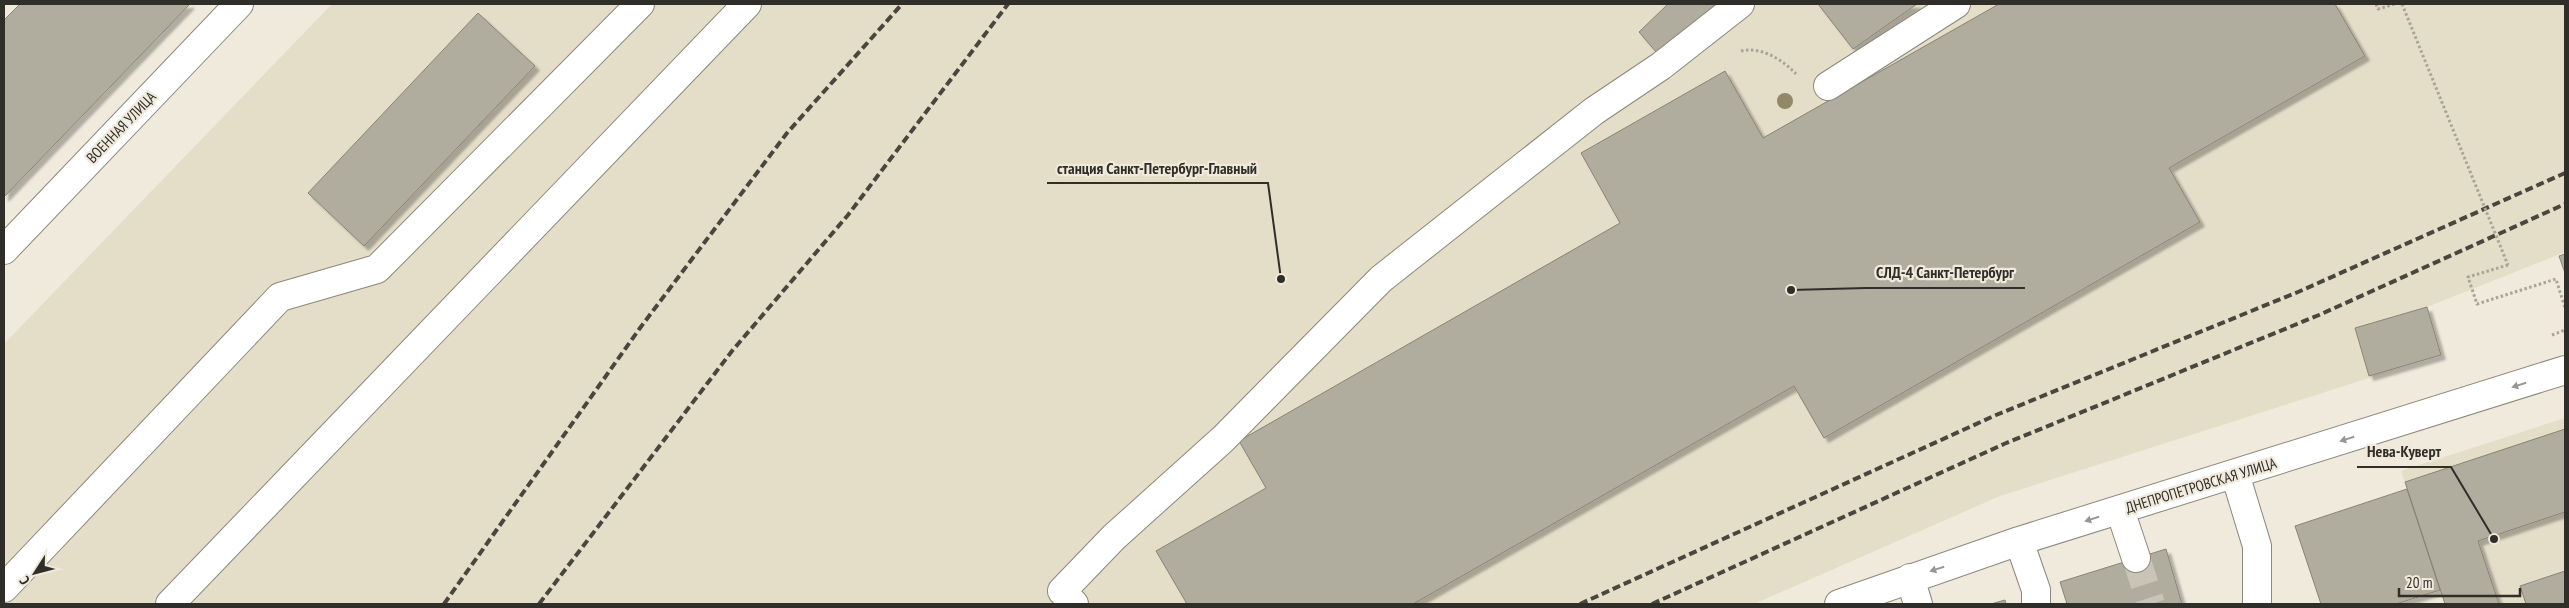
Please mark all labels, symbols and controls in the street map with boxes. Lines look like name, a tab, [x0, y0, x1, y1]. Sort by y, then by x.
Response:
street label: ВОЕННАЯ УЛИЦА	[82, 87, 161, 167]
callout: станция Санкт-Петербург-Главный	[1047, 152, 1268, 183]
text: станция Санкт-Петербург-Главный	[1057, 158, 1257, 178]
callout: СЛД-4 Санкт-Петербург	[1866, 257, 2025, 288]
text: СЛД-4 Санкт-Петербург	[1876, 262, 2015, 282]
one-way arrow	[2511, 382, 2526, 389]
one-way arrow	[2339, 435, 2354, 443]
callout: Нева-Куверт	[2357, 436, 2451, 467]
text: Нева-Куверт	[2367, 441, 2441, 461]
street label: ДНЕПРОПЕТРОВСКАЯ УЛИЦА	[2123, 453, 2280, 517]
one-way arrow	[2084, 515, 2099, 523]
north arrow	[10, 548, 60, 598]
one-way arrow	[1929, 565, 1944, 573]
scale bar	[2399, 566, 2520, 598]
text: С	[15, 572, 34, 589]
text: 20 m	[2406, 573, 2432, 592]

